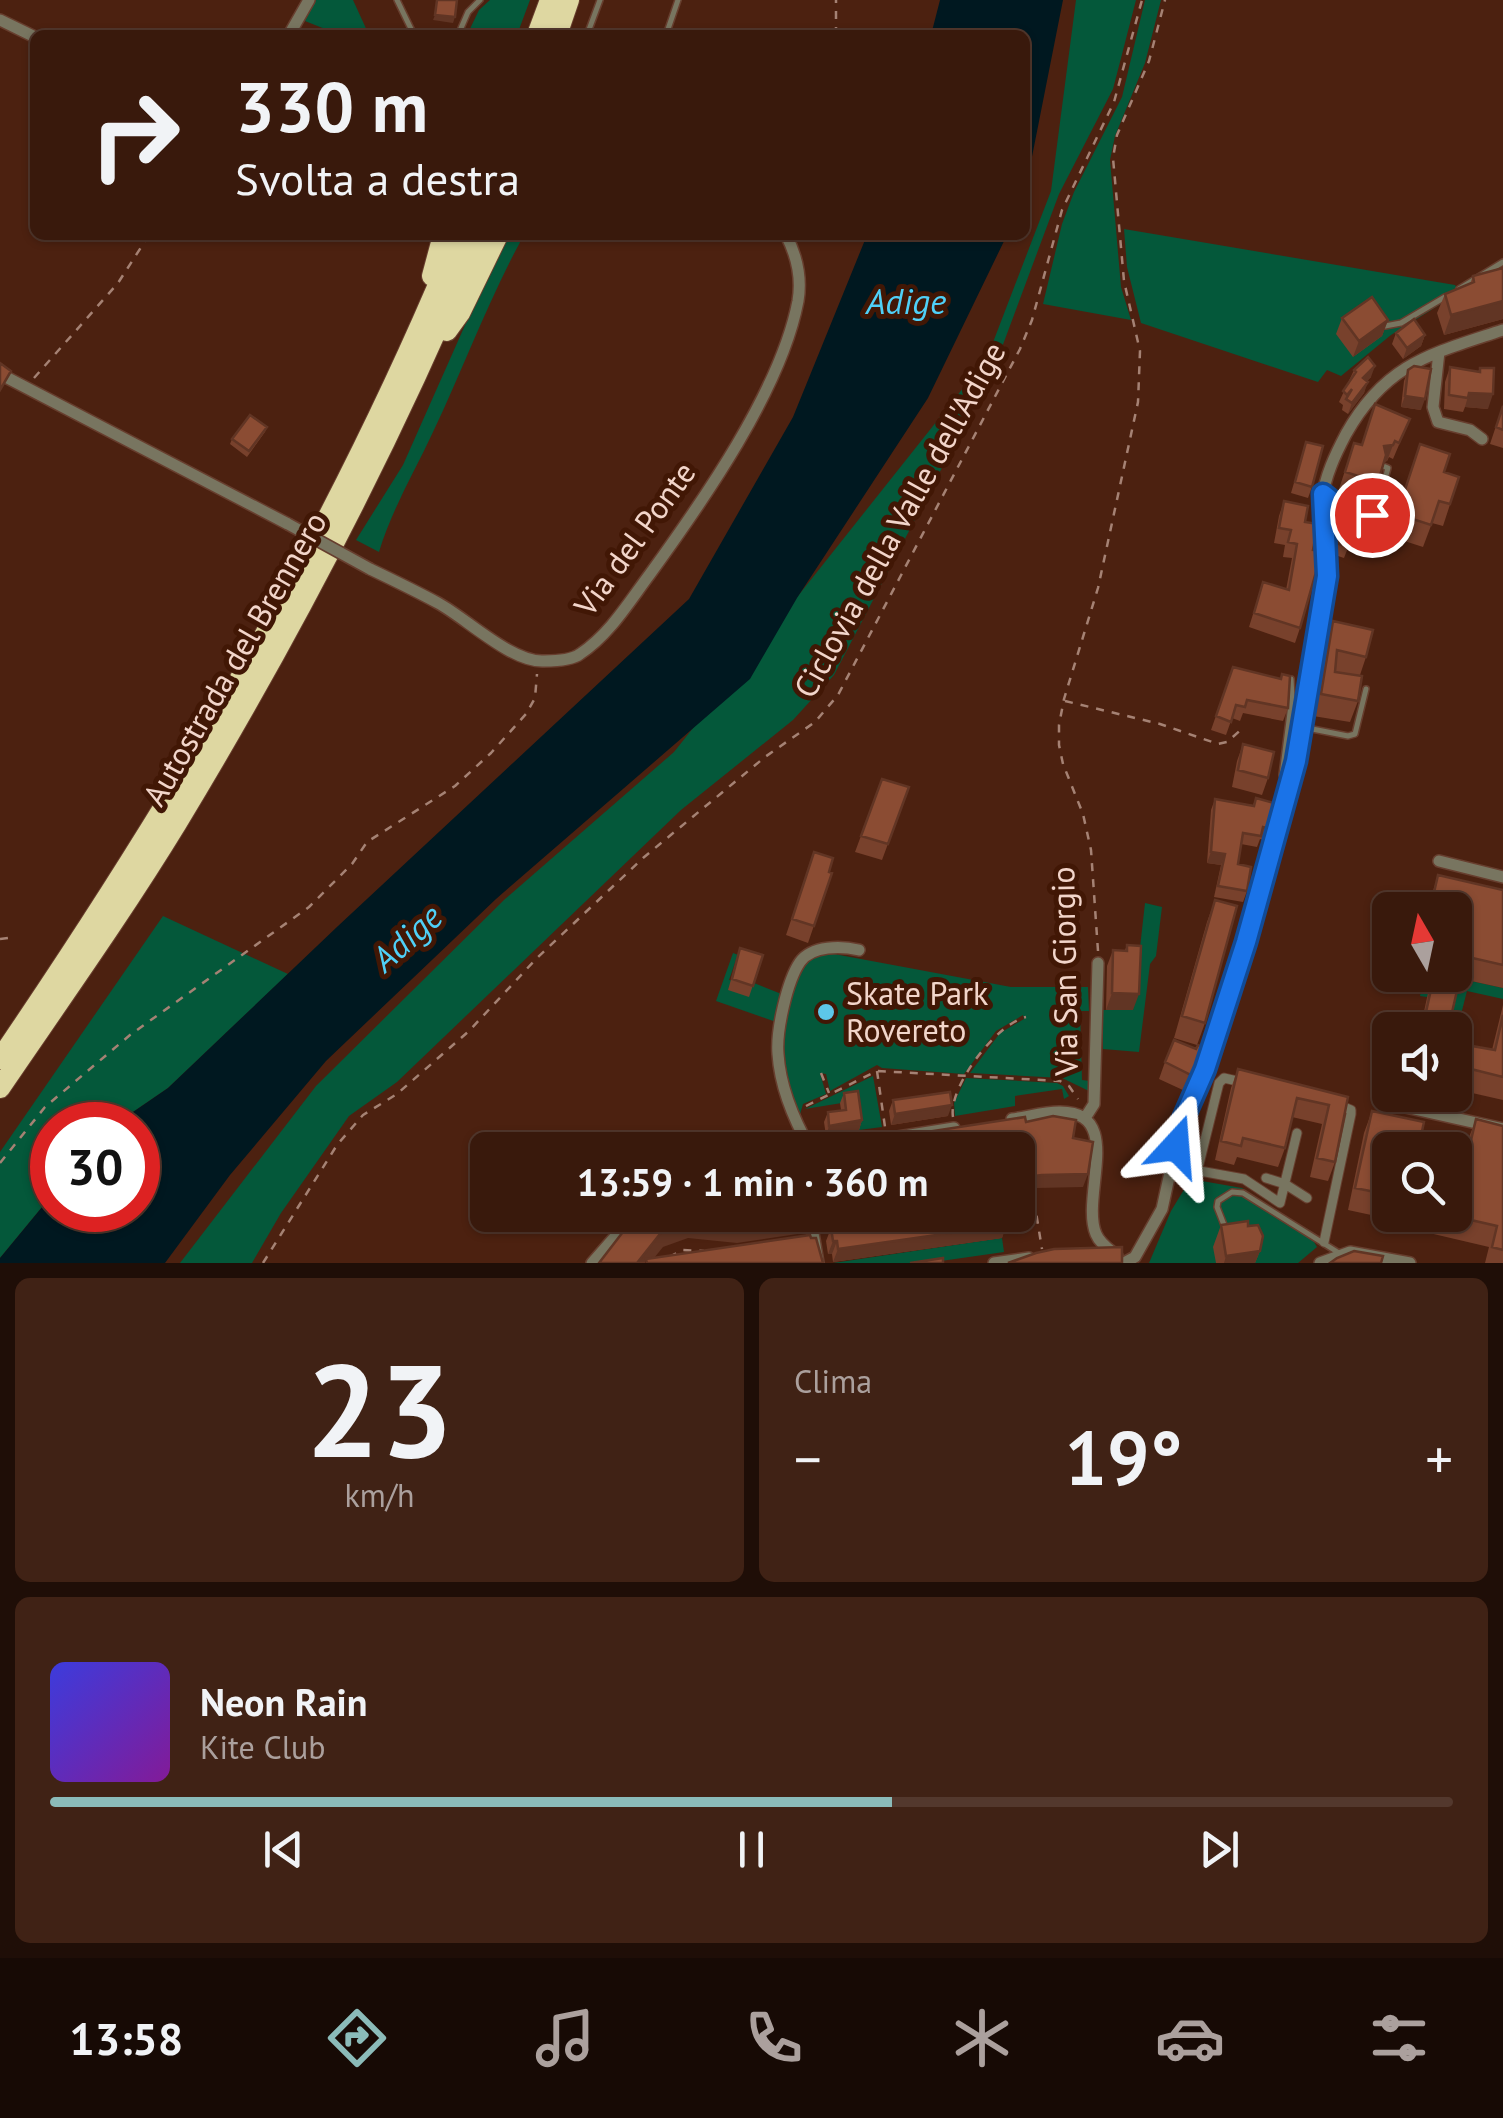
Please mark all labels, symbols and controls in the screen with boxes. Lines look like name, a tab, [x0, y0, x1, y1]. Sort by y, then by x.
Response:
text: 330 m	[235, 61, 428, 151]
icon: right	[70, 70, 200, 200]
text: Svolta a destra	[235, 149, 520, 207]
water label: Adige	[864, 278, 946, 324]
street label: Ciclovia della Valle dell'Adige	[784, 334, 1015, 705]
street label: Via del Ponte	[564, 453, 704, 625]
pin	[1330, 473, 1415, 558]
icon: arrive	[1345, 488, 1400, 543]
street label: Autostrada del Brennero	[133, 504, 336, 813]
street label: Via San Giorgio	[1041, 866, 1087, 1077]
north arrow	[1372, 892, 1472, 992]
map controls	[1372, 892, 1472, 1232]
water label: Adige	[360, 893, 452, 983]
place label: Skate Park Rovereto	[846, 972, 989, 1051]
marker: Skate Park Rovereto	[815, 1001, 837, 1023]
button: sound	[1372, 1012, 1472, 1112]
position arrow	[1124, 1094, 1228, 1198]
speed limit sign: 30	[30, 1102, 160, 1232]
button: search	[1372, 1132, 1472, 1232]
text: 13:59 · 1 min · 360 m	[577, 1157, 928, 1206]
text: 23	[306, 1325, 453, 1493]
text: Clima	[794, 1360, 872, 1402]
text: 19°	[1065, 1409, 1182, 1506]
text: −	[794, 1423, 822, 1494]
text: +	[1425, 1423, 1453, 1494]
text: km/h	[344, 1474, 415, 1516]
text: Neon Rain	[200, 1677, 367, 1726]
text: Kite Club	[200, 1726, 326, 1768]
icon: previous	[256, 1822, 311, 1877]
icon: pause	[724, 1822, 779, 1877]
icon: next	[1192, 1822, 1247, 1877]
icon: directions	[322, 2003, 392, 2073]
icon: music	[530, 2003, 600, 2073]
icon: phone	[739, 2003, 809, 2073]
icon: climate	[947, 2003, 1017, 2073]
icon: car	[1155, 2003, 1225, 2073]
icon: filters	[1364, 2003, 1434, 2073]
text: 13:58	[69, 2009, 183, 2067]

